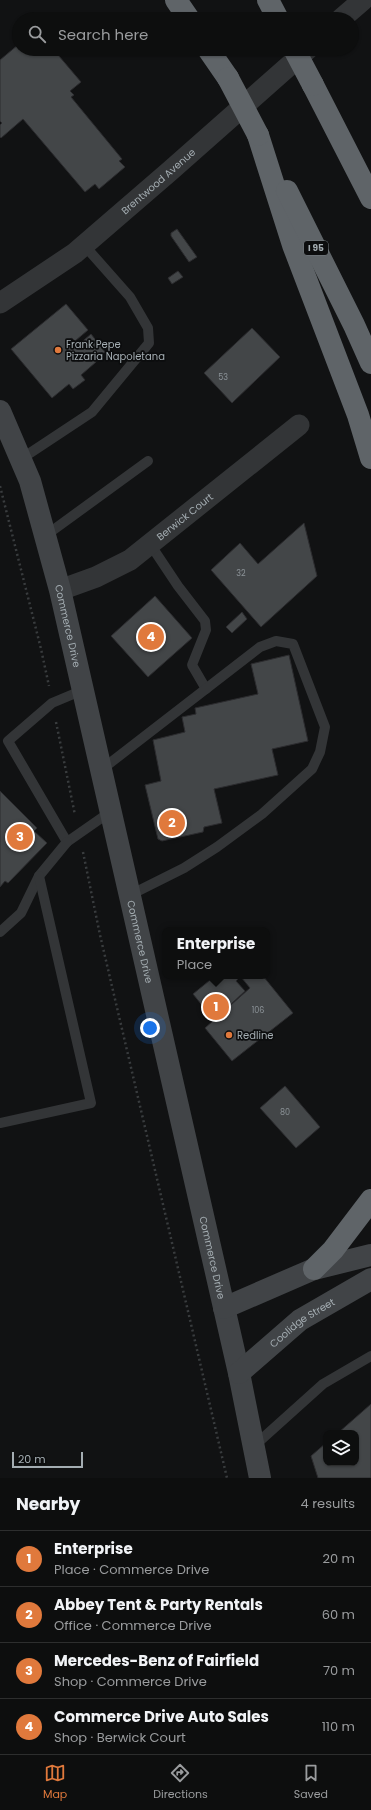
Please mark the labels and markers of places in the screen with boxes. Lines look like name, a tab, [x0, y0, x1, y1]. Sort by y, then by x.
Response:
place label: Frank Pepe Pizzaria Napoletana	[66, 337, 165, 364]
marker: Frank Pepe Pizzaria Napoletana	[53, 345, 63, 355]
pin: 4	[138, 622, 164, 652]
pin: 2	[159, 808, 185, 838]
pin: 3	[7, 822, 33, 852]
pin: 1	[203, 992, 229, 1022]
place label: Redline	[237, 1028, 274, 1043]
marker: Redline	[224, 1030, 234, 1040]

